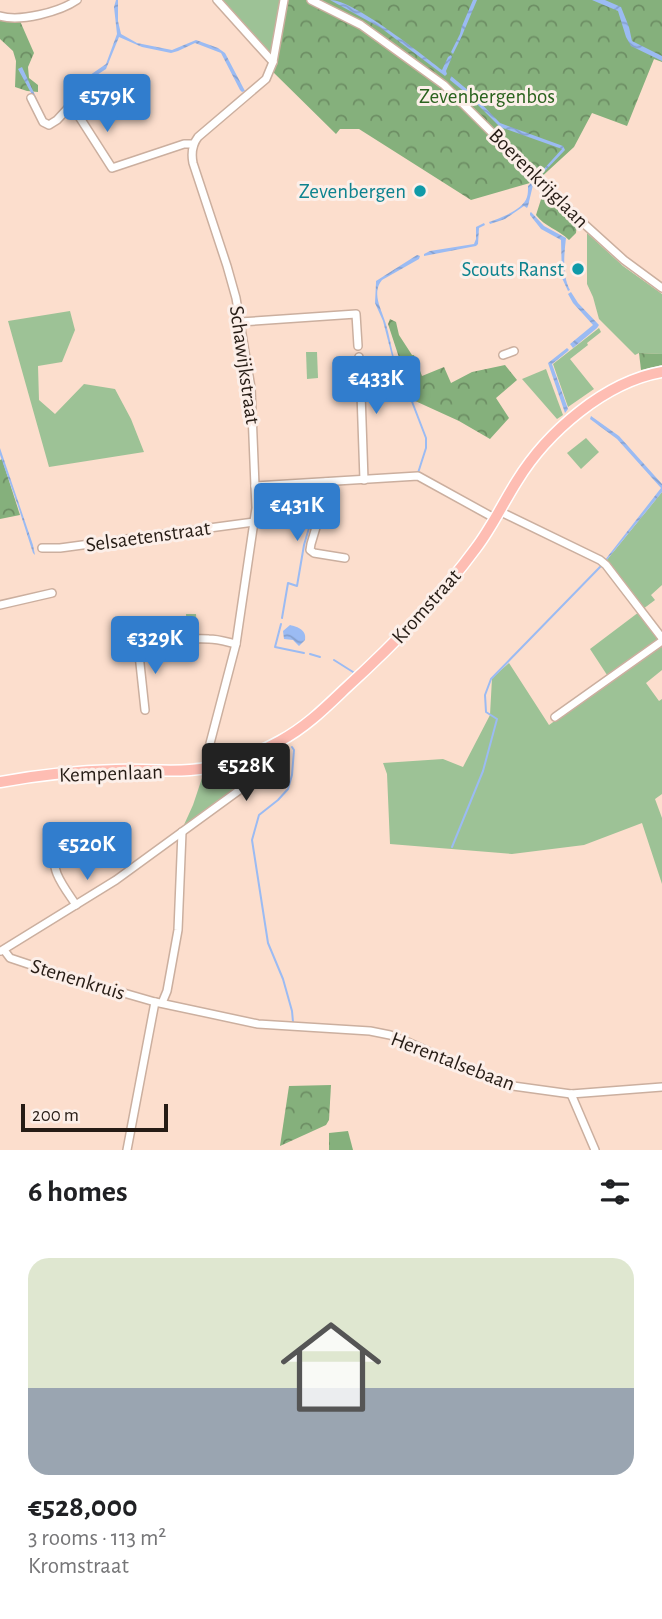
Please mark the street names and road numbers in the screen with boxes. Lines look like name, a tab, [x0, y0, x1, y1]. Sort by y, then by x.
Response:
street label: Boerenkrijglaan	[485, 125, 592, 232]
street label: Schawijkstraat	[226, 304, 263, 426]
street label: Selsaetenstraat	[84, 517, 212, 556]
street label: Kromstraat	[388, 565, 465, 648]
street label: Kempenlaan	[59, 761, 163, 786]
street label: Stenenkruis	[28, 955, 127, 1004]
street label: Herentalsebaan	[388, 1028, 518, 1095]

